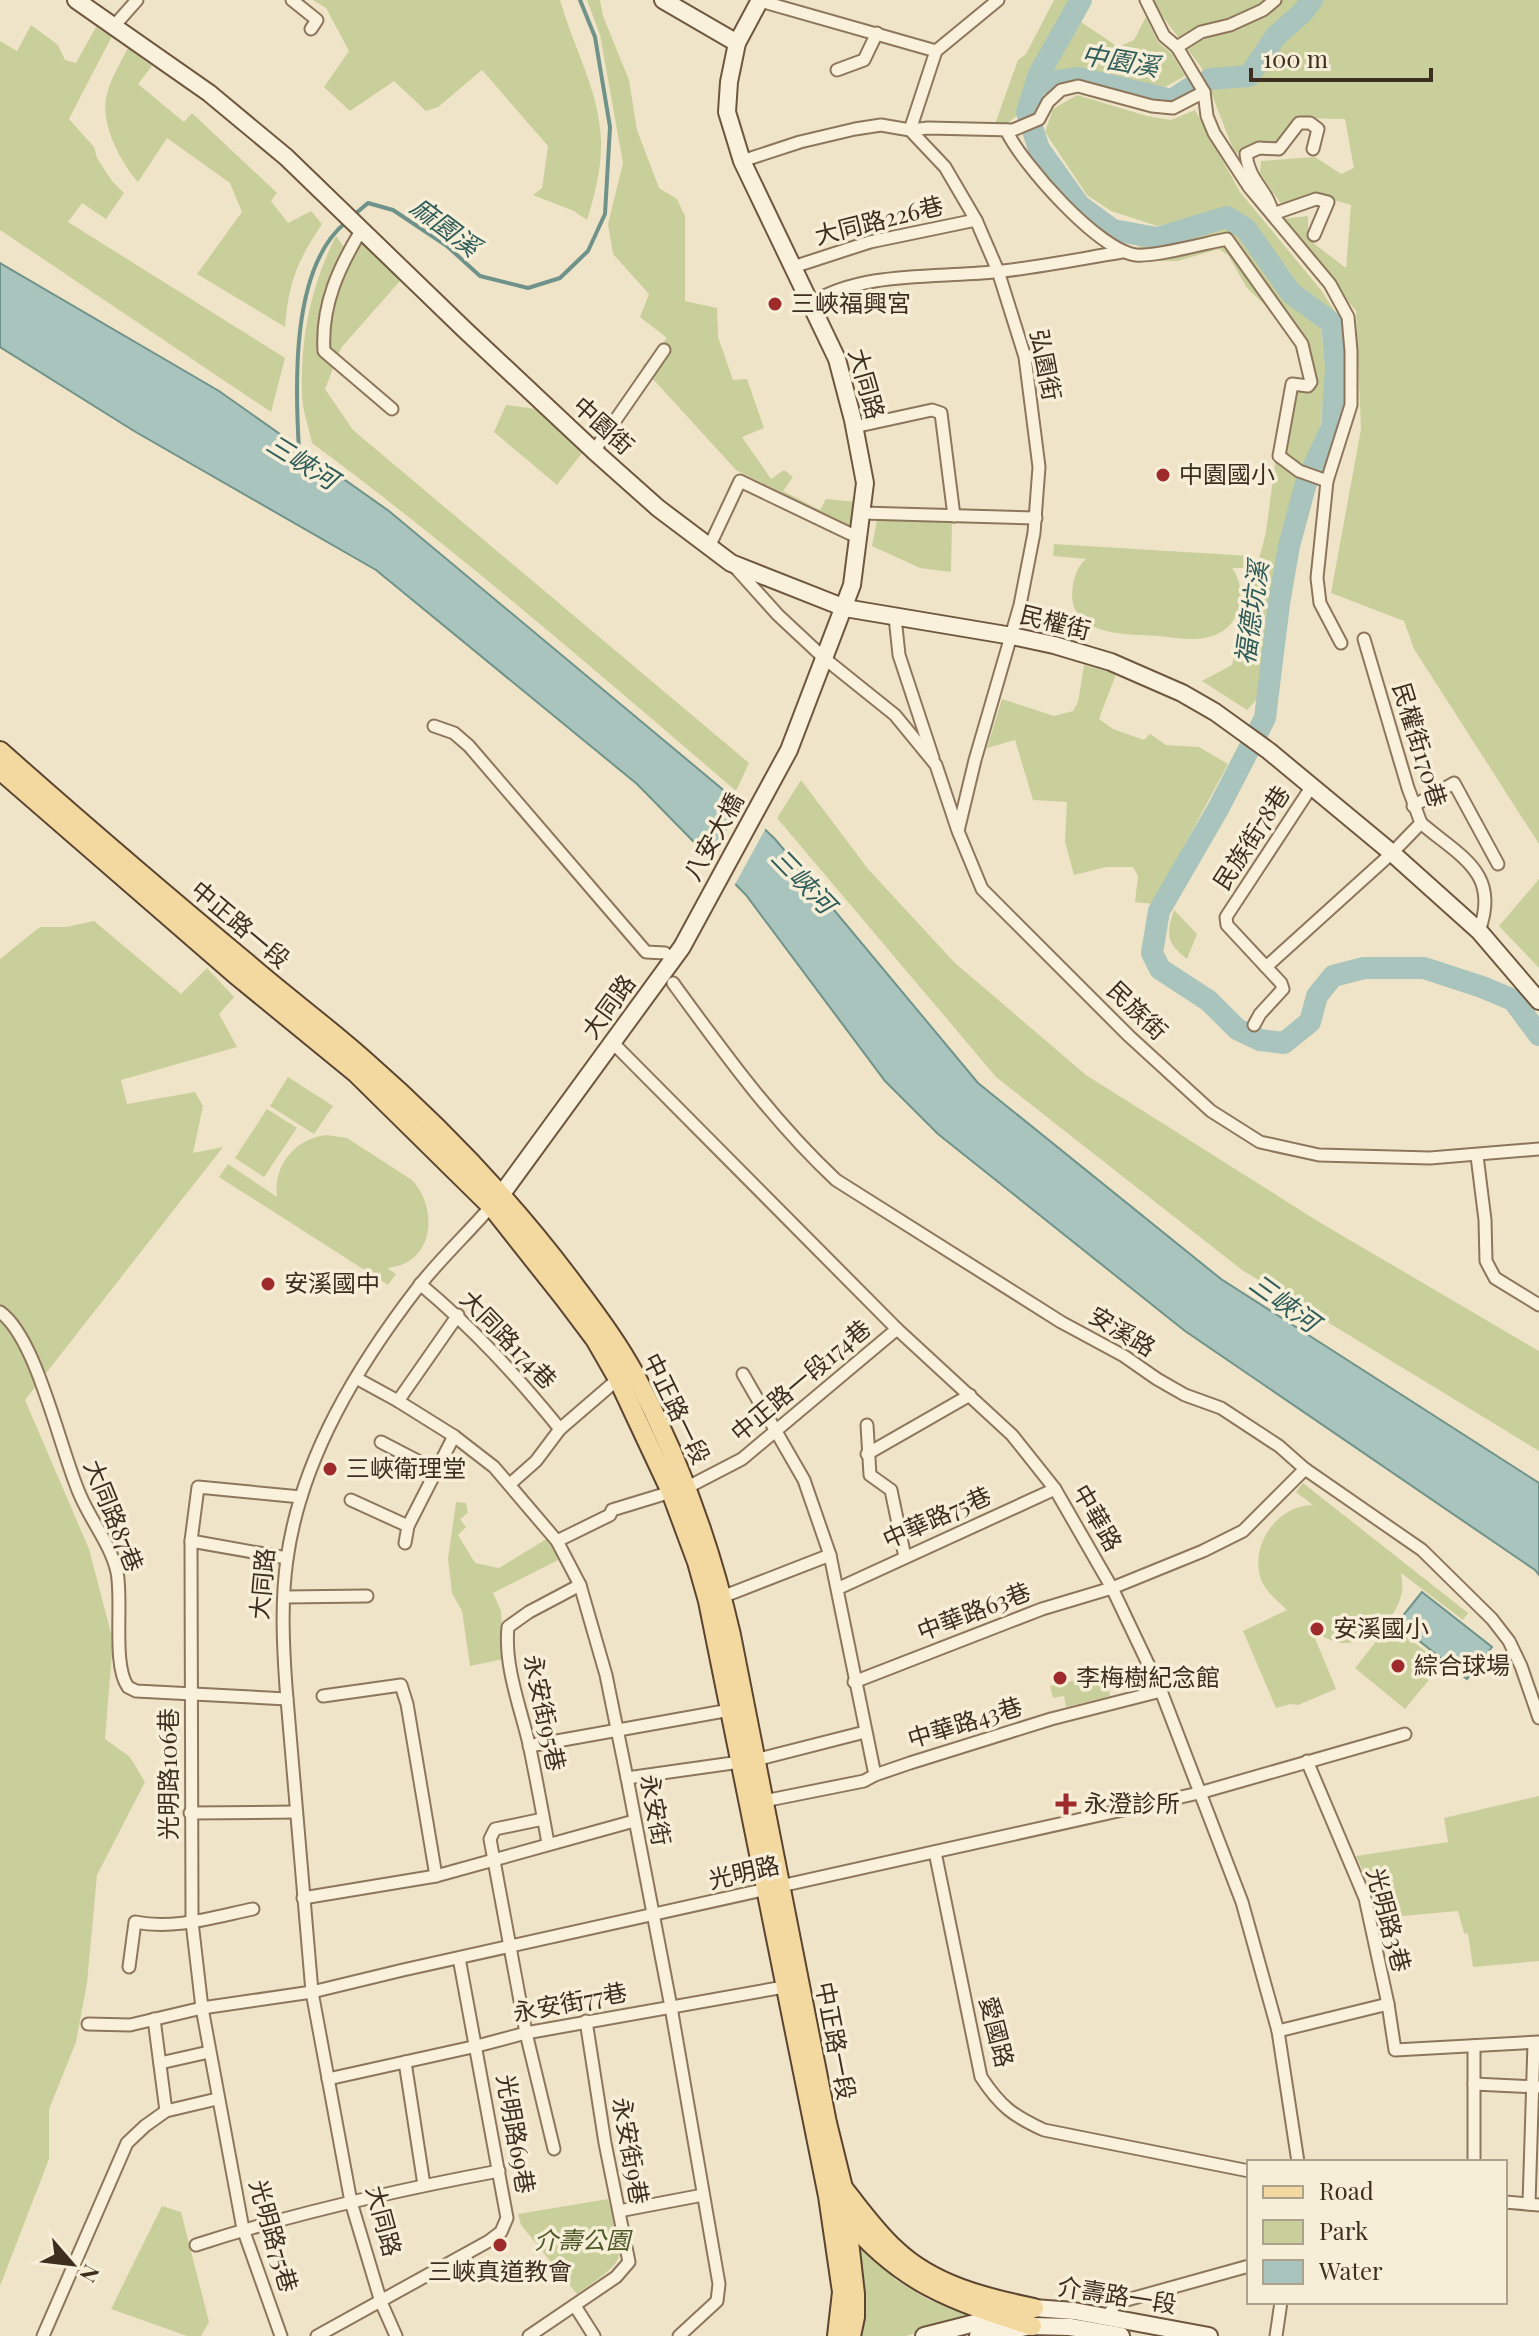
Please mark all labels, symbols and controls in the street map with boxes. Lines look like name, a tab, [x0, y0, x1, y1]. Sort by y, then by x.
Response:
scale bar	[1251, 32, 1431, 82]
water label: 中園溪	[1079, 36, 1166, 84]
text: 100 m	[1263, 42, 1328, 74]
water label: 麻園溪	[404, 188, 491, 266]
street label: 大同路226巷	[811, 188, 946, 250]
place label: 三峽福興宮	[791, 286, 911, 318]
marker: 三峽福興宮	[766, 295, 784, 313]
street label: 弘園街	[1024, 326, 1070, 403]
street label: 大同路	[843, 344, 893, 422]
street label: 中園街	[567, 389, 642, 460]
water label: 三峽河	[260, 425, 349, 499]
place label: 中園國小	[1179, 457, 1275, 489]
marker: 中園國小	[1154, 466, 1172, 484]
water label: 福德坑溪	[1226, 555, 1276, 667]
street label: 民權街	[1017, 597, 1094, 645]
street label: 民權街170巷	[1387, 678, 1455, 811]
street label: 民族街78巷	[1205, 779, 1296, 895]
street label: 八安大橋	[675, 786, 750, 886]
water label: 三峽河	[764, 840, 847, 924]
street label: 中正路一段	[185, 873, 298, 974]
street label: 大同路	[573, 967, 641, 1044]
street label: 民族街	[1101, 973, 1175, 1046]
water label: 三峽河	[1243, 1265, 1331, 1342]
place label: 安溪國中	[284, 1266, 380, 1298]
marker: 安溪國中	[259, 1275, 277, 1293]
street label: 大同路174巷	[454, 1282, 565, 1395]
street label: 安溪路	[1084, 1298, 1162, 1363]
street label: 中正路一段174巷	[723, 1311, 877, 1448]
street label: 中正路一段	[637, 1347, 718, 1469]
place label: 三峽衛理堂	[346, 1451, 466, 1483]
street label: 大同路87巷	[78, 1454, 152, 1576]
marker: 三峽衛理堂	[321, 1460, 339, 1478]
street label: 中華路75巷	[877, 1478, 996, 1554]
street label: 中華路	[1067, 1478, 1131, 1556]
street label: 大同路	[242, 1547, 280, 1621]
street label: 中華路63巷	[912, 1574, 1035, 1646]
place label: 安溪國小	[1333, 1611, 1429, 1643]
marker: 安溪國小	[1308, 1620, 1326, 1638]
place label: 綜合球場	[1414, 1648, 1510, 1680]
street label: 永安街95巷	[518, 1651, 574, 1774]
marker: 綜合球場	[1389, 1657, 1407, 1675]
place label: 李梅樹紀念館	[1076, 1660, 1220, 1692]
marker: 李梅樹紀念館	[1051, 1669, 1069, 1687]
street label: 中華路43巷	[903, 1689, 1026, 1754]
street label: 光明路106巷	[151, 1708, 183, 1840]
street label: 永安街	[635, 1771, 679, 1848]
place label: 永澄診所	[1084, 1786, 1180, 1818]
marker: 永澄診所	[1055, 1793, 1077, 1815]
street label: 光明路	[705, 1847, 782, 1895]
street label: 光明路3巷	[1361, 1864, 1419, 1975]
street label: 永安街77巷	[510, 1974, 629, 2028]
street label: 中正路一段	[810, 1979, 864, 2103]
street label: 愛國路	[974, 1993, 1022, 2070]
street label: 光明路69巷	[491, 2071, 543, 2196]
street label: 永安街9巷	[607, 2095, 657, 2207]
legend	[1247, 2160, 1507, 2304]
text: Road	[1319, 2174, 1374, 2206]
street label: 光明路75巷	[244, 2175, 306, 2295]
street label: 大同路	[360, 2182, 410, 2259]
text: Park	[1319, 2214, 1369, 2246]
park label: 介壽公園	[534, 2223, 633, 2255]
north arrow	[32, 2224, 112, 2304]
marker: 三峽真道教會	[491, 2236, 509, 2254]
place label: 三峽真道教會	[428, 2254, 572, 2286]
text: Water	[1318, 2254, 1383, 2286]
text: N	[74, 2260, 108, 2288]
street label: 介壽路一段	[1056, 2269, 1179, 2319]

